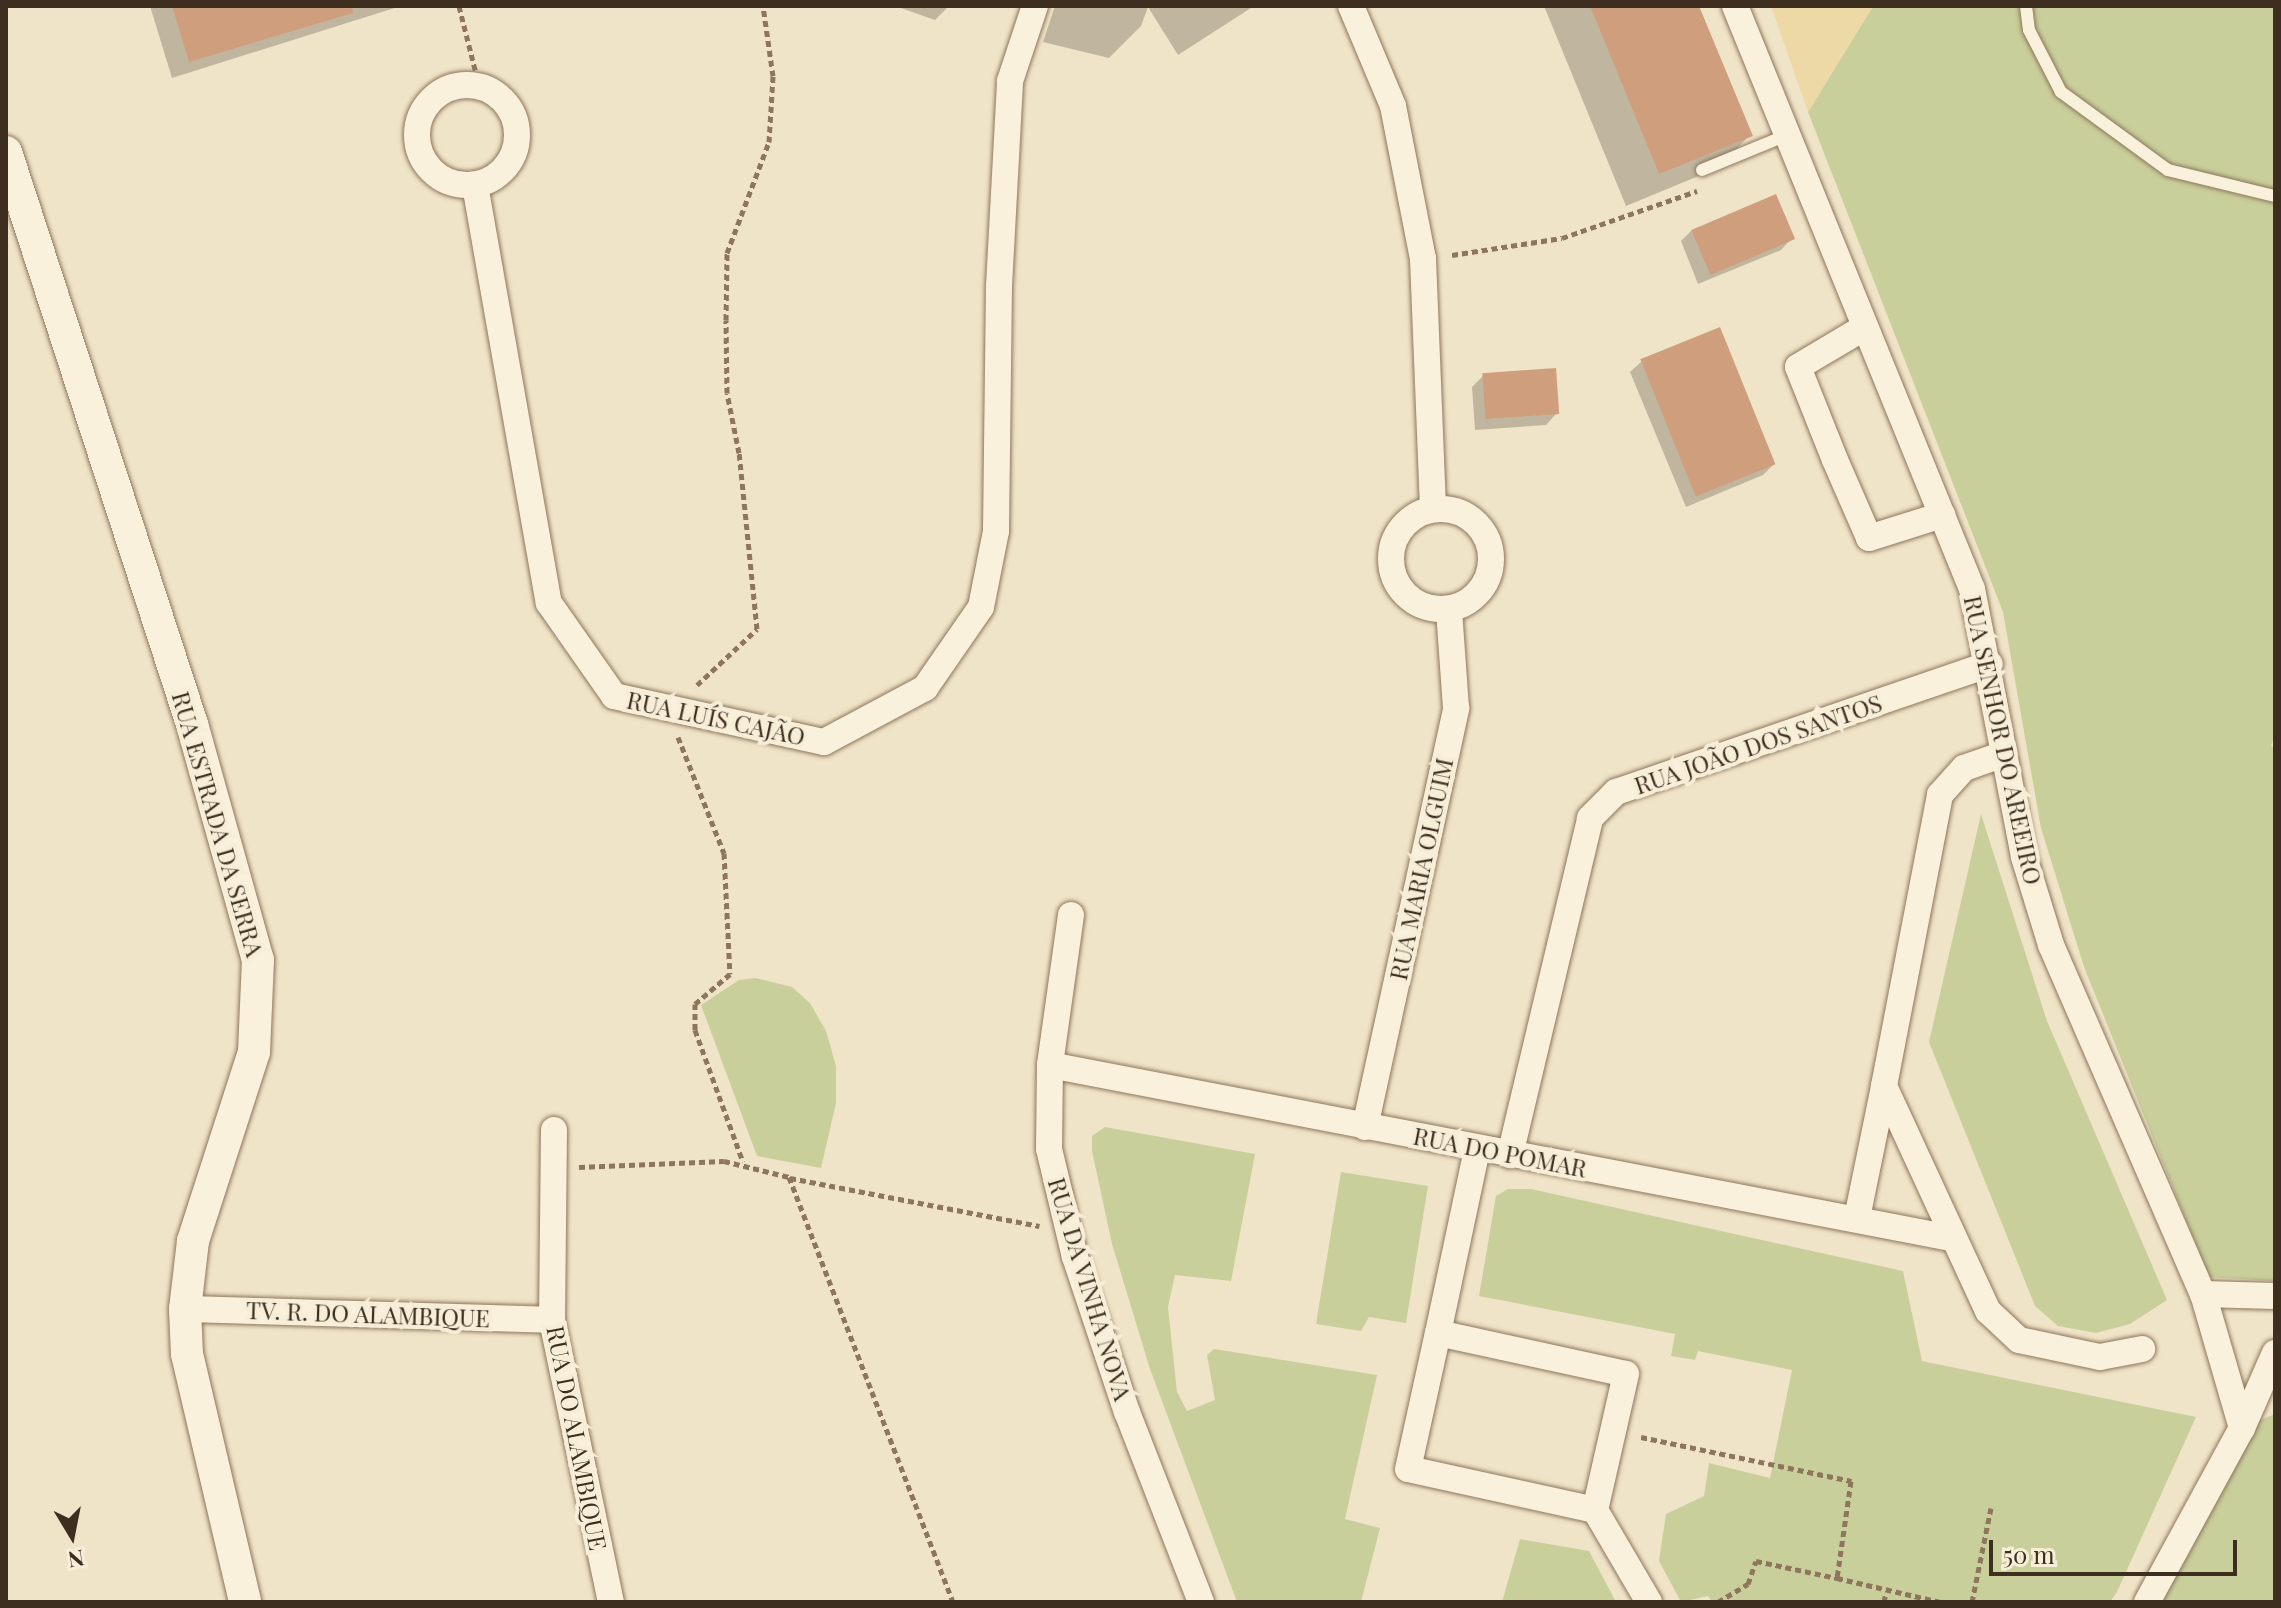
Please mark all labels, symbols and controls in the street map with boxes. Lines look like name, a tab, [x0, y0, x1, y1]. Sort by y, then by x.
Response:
street label: RUA SENHOR DO AREEIRO	[1958, 592, 2048, 888]
street label: RUA LUÍS CAJÃO	[624, 685, 808, 751]
street label: RUA ESTRADA DA SERRA	[166, 688, 270, 960]
street label: RUA JOÃO DOS SANTOS	[1630, 688, 1886, 800]
street label: RUA MARIA OLGUIM	[1383, 755, 1459, 983]
street label: RUA DO POMAR	[1411, 1121, 1589, 1183]
street label: RUA DA VINHA NOVA	[1042, 1174, 1138, 1404]
street label: TV. R. DO ALAMBIQUE	[245, 1295, 491, 1333]
street label: RUA DO ALAMBIQUE	[541, 1323, 613, 1553]
north arrow	[32, 1496, 112, 1576]
scale bar	[1993, 1524, 2241, 1574]
text: 50 m	[2003, 1538, 2055, 1570]
text: N	[66, 1543, 87, 1576]

